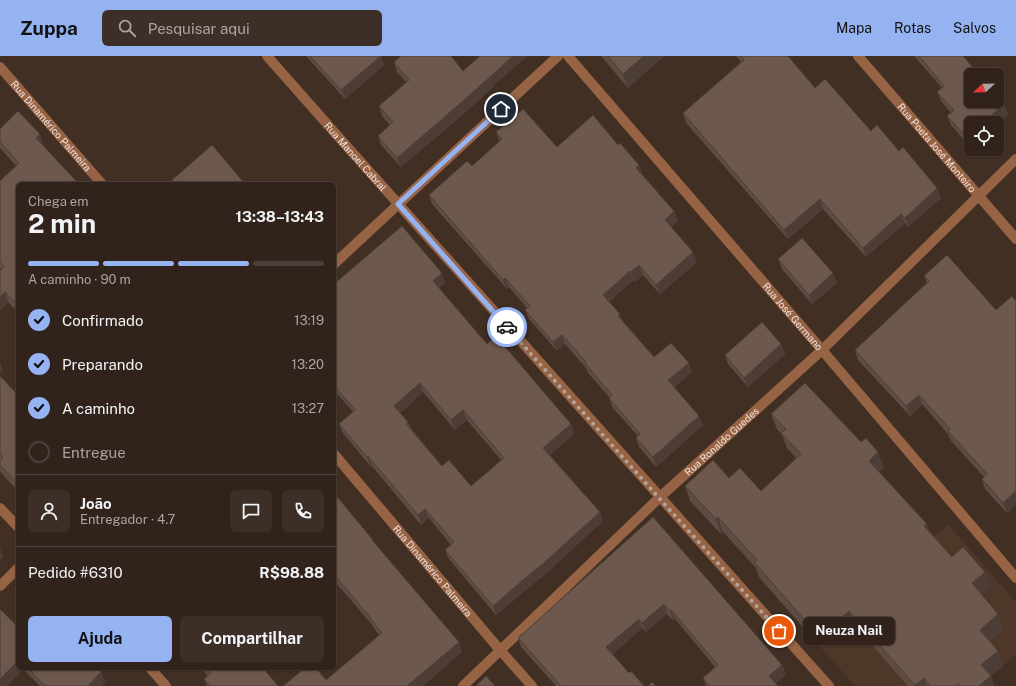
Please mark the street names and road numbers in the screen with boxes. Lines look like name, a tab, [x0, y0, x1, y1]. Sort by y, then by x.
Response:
street label: Rua Dinamérico Palmeira	[9, 78, 94, 174]
street label: Rua Poeta José Monteiro	[895, 101, 979, 195]
street label: Rua Manoel Cabral	[322, 119, 389, 193]
street label: Rua José Germano	[760, 280, 826, 353]
street label: Rua Ronaldo Guedes	[682, 404, 761, 478]
street label: Rua Dinamérico Palmeira	[391, 522, 475, 619]

